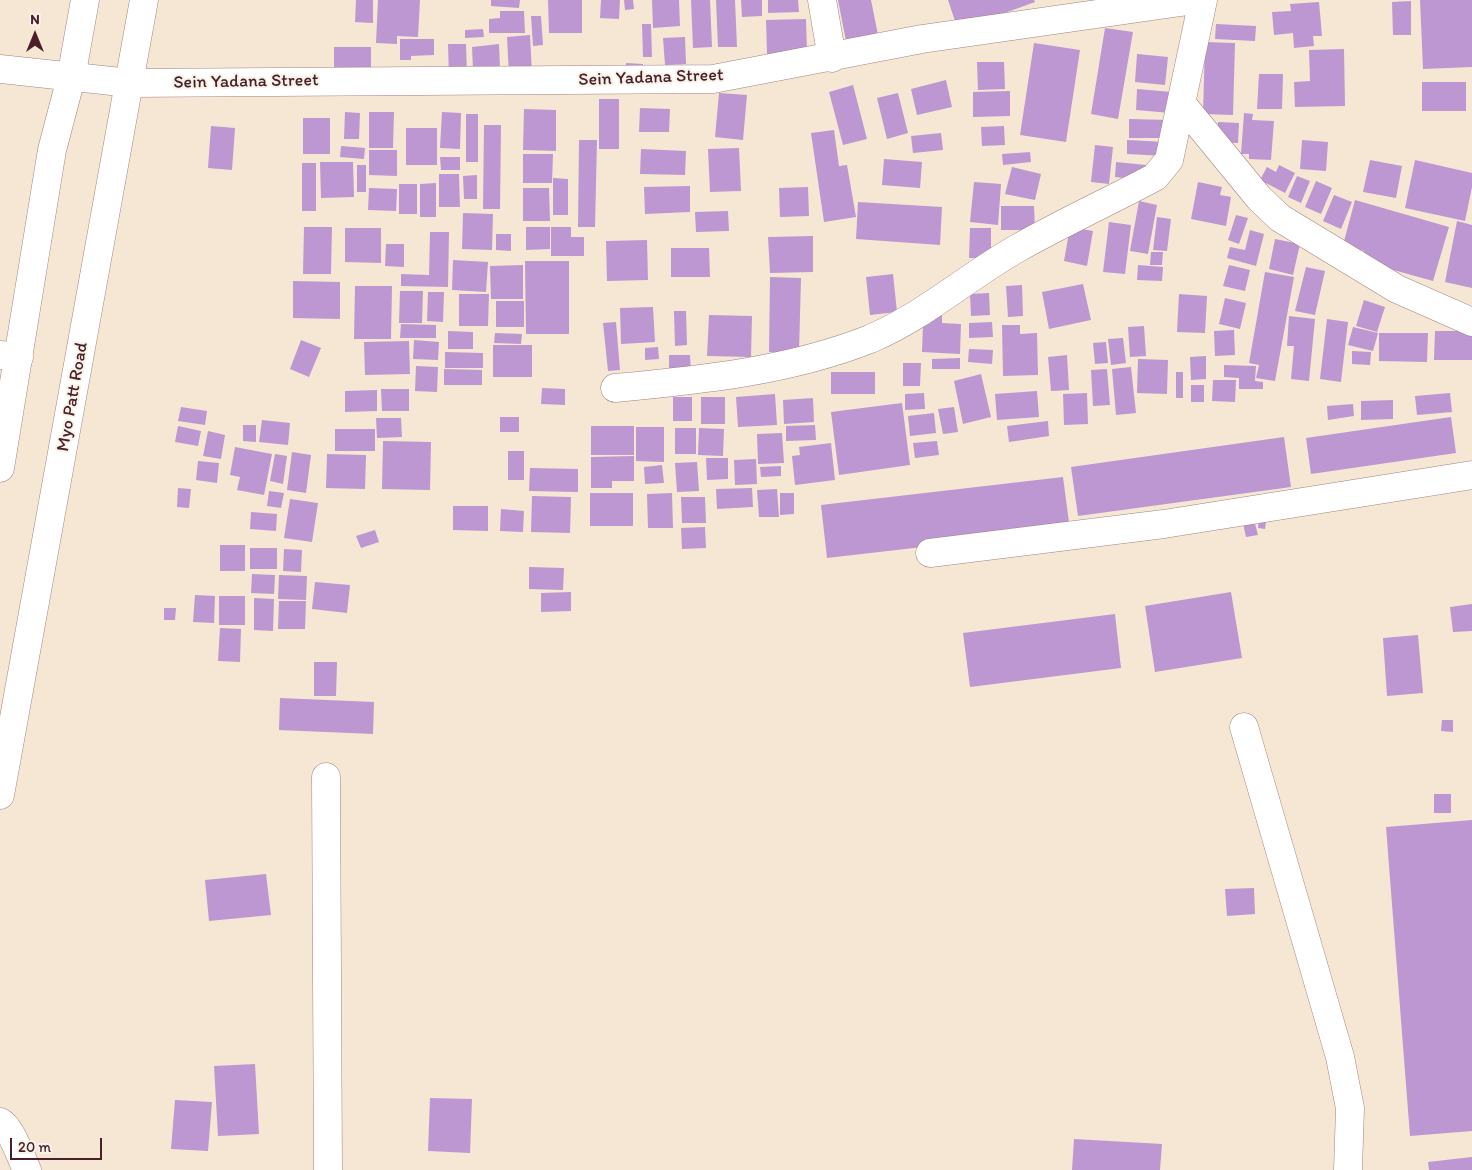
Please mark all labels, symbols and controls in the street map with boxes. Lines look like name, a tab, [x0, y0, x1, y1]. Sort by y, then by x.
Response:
north arrow	[10, 10, 60, 60]
text: N	[30, 11, 40, 28]
street label: Sein Yadana Street	[578, 65, 724, 91]
street label: Sein Yadana Street	[173, 70, 319, 94]
street label: Myo Patt Road	[53, 341, 93, 453]
scale bar	[12, 1128, 105, 1160]
text: 20 m	[18, 1138, 51, 1156]

